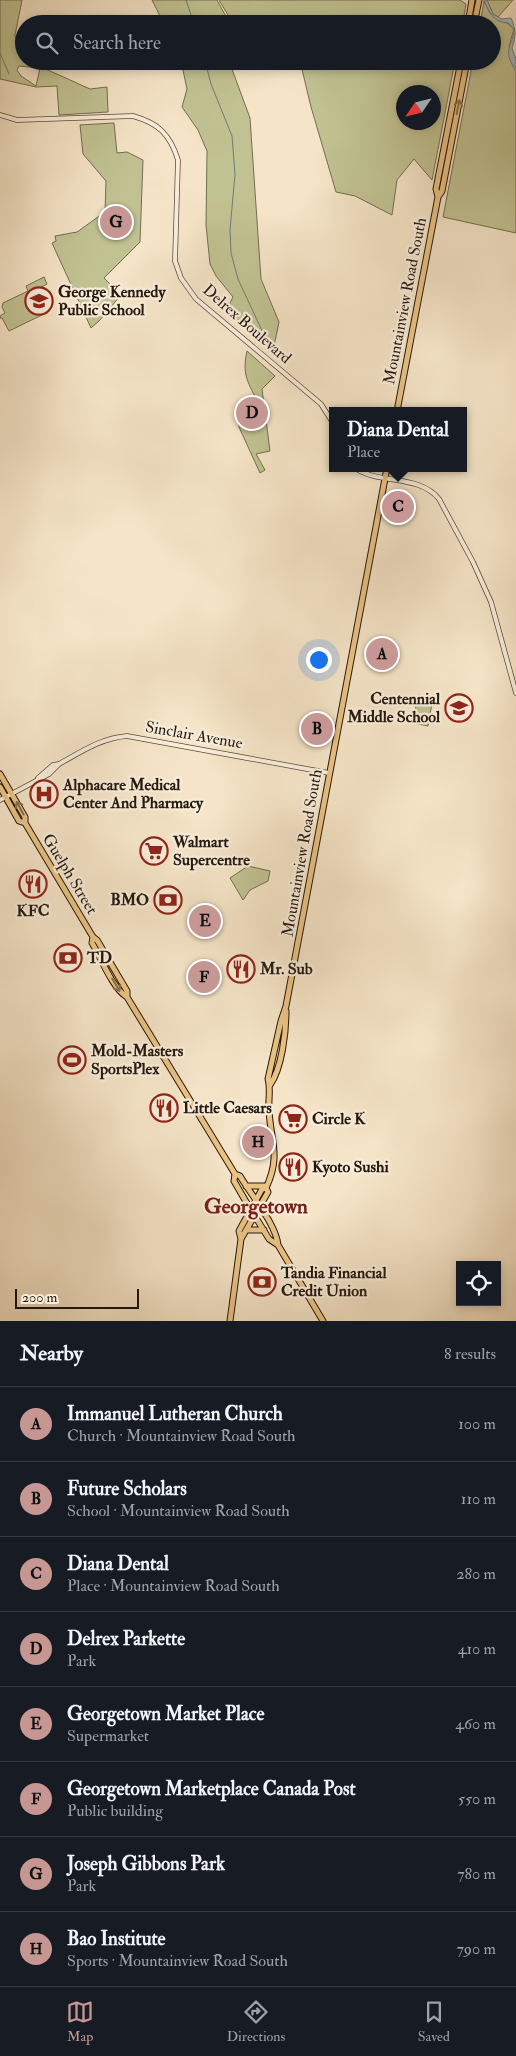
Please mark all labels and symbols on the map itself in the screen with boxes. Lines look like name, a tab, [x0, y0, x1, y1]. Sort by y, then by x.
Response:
north arrow	[396, 85, 441, 130]
one-way arrow	[454, 99, 463, 115]
pin: G	[100, 203, 132, 241]
street label: Mountainview Road South	[379, 215, 431, 386]
street label: Delrex Boulevard	[198, 280, 296, 368]
place label: George Kennedy Public School	[58, 282, 166, 320]
school or university icon: George Kennedy Public School	[24, 286, 54, 316]
pin: D	[236, 394, 268, 432]
pin: C	[382, 488, 414, 526]
pin: A	[366, 635, 398, 673]
your location	[306, 647, 332, 673]
place label: Centennial Middle School	[346, 689, 441, 727]
school or university icon: Centennial Middle School	[444, 693, 474, 723]
pin: B	[301, 710, 333, 748]
street label: Sinclair Avenue	[144, 717, 244, 753]
street label: Mountainview Road South	[277, 767, 327, 938]
place label: Alphacare Medical Center And Pharmacy	[62, 775, 204, 814]
hospital icon: Alphacare Medical Center And Pharmacy	[29, 779, 59, 809]
one-way arrow	[14, 801, 24, 815]
street label: Guelph Street	[37, 830, 102, 919]
place label: Walmart Supercentre	[172, 832, 250, 871]
supermarket icon: Walmart Supercentre	[139, 836, 169, 866]
restaurant icon: KFC	[18, 869, 48, 899]
bank icon: BMO	[153, 885, 183, 915]
place label: BMO	[110, 890, 149, 910]
place label: KFC	[17, 901, 50, 921]
pin: E	[189, 902, 221, 940]
bank icon: TD	[53, 943, 83, 973]
place label: TD	[86, 948, 112, 968]
restaurant icon: Mr. Sub	[226, 954, 256, 984]
pin: F	[188, 958, 220, 996]
place label: Mr. Sub	[259, 959, 313, 979]
one-way arrow	[111, 977, 121, 991]
place label: Mold-Masters SportsPlex	[90, 1041, 184, 1080]
sports icon: Mold-Masters SportsPlex	[57, 1045, 87, 1075]
restaurant icon: Little Caesars	[149, 1093, 179, 1123]
place label: Little Caesars	[183, 1098, 272, 1118]
supermarket icon: Circle K	[278, 1104, 308, 1134]
place label: Circle K	[312, 1109, 366, 1129]
pin: H	[242, 1123, 274, 1161]
restaurant icon: Kyoto Sushi	[278, 1152, 308, 1182]
place label: Kyoto Sushi	[312, 1157, 389, 1178]
district label: Georgetown	[204, 1193, 308, 1220]
place label: Tandia Financial Credit Union	[280, 1263, 387, 1301]
bank icon: Tandia Financial Credit Union	[247, 1267, 277, 1297]
scale bar	[15, 1286, 139, 1309]

